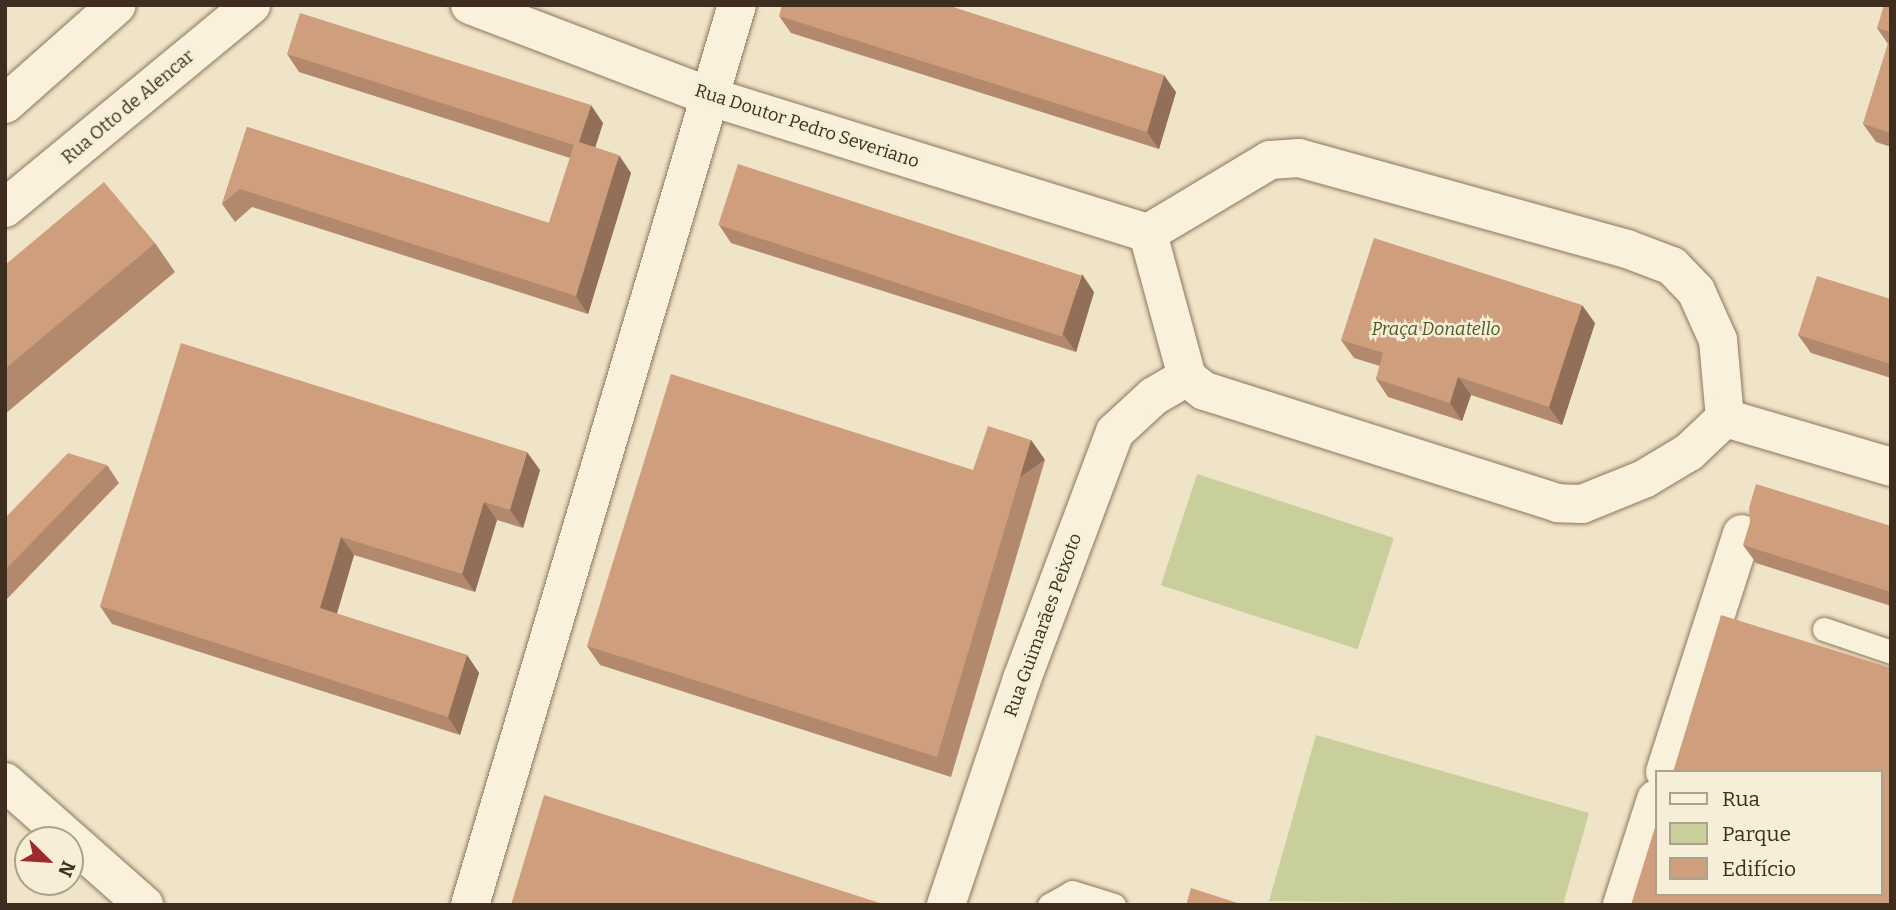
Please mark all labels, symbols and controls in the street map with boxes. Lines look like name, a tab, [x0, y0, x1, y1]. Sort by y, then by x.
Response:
street label: Rua Otto de Alencar	[57, 45, 199, 169]
street label: Rua Doutor Pedro Severiano	[692, 79, 922, 173]
park label: Praça Donatello	[1371, 318, 1501, 340]
street label: Rua Guimarães Peixoto	[1000, 530, 1086, 720]
legend	[1654, 770, 1882, 896]
text: Rua	[1722, 786, 1760, 812]
text: Parque	[1722, 821, 1791, 847]
north arrow	[14, 826, 84, 896]
text: Edifício	[1722, 856, 1796, 882]
text: N	[53, 858, 80, 880]

